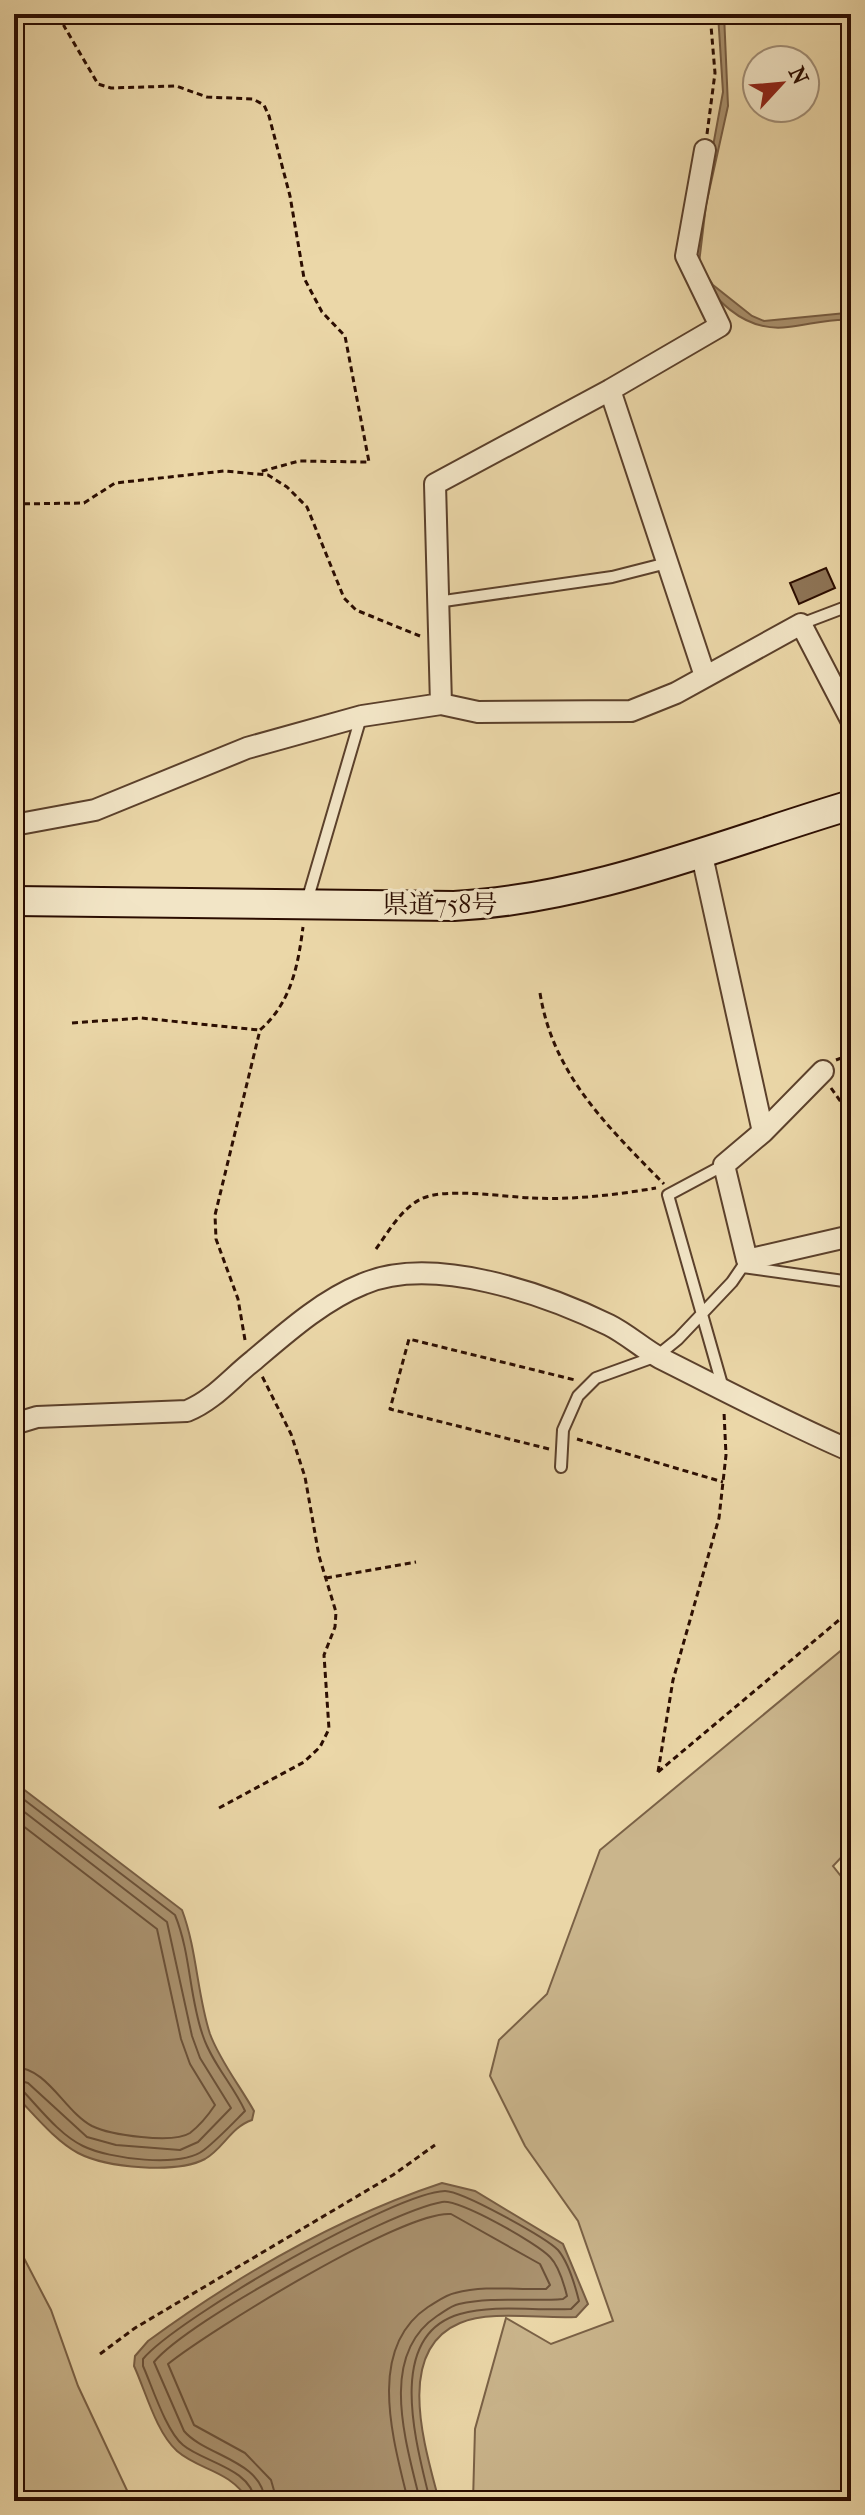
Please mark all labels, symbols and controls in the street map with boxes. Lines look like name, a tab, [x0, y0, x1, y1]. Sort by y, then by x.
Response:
north arrow	[741, 44, 821, 124]
text: N	[783, 62, 814, 89]
street label: 県道758号	[383, 889, 497, 920]

